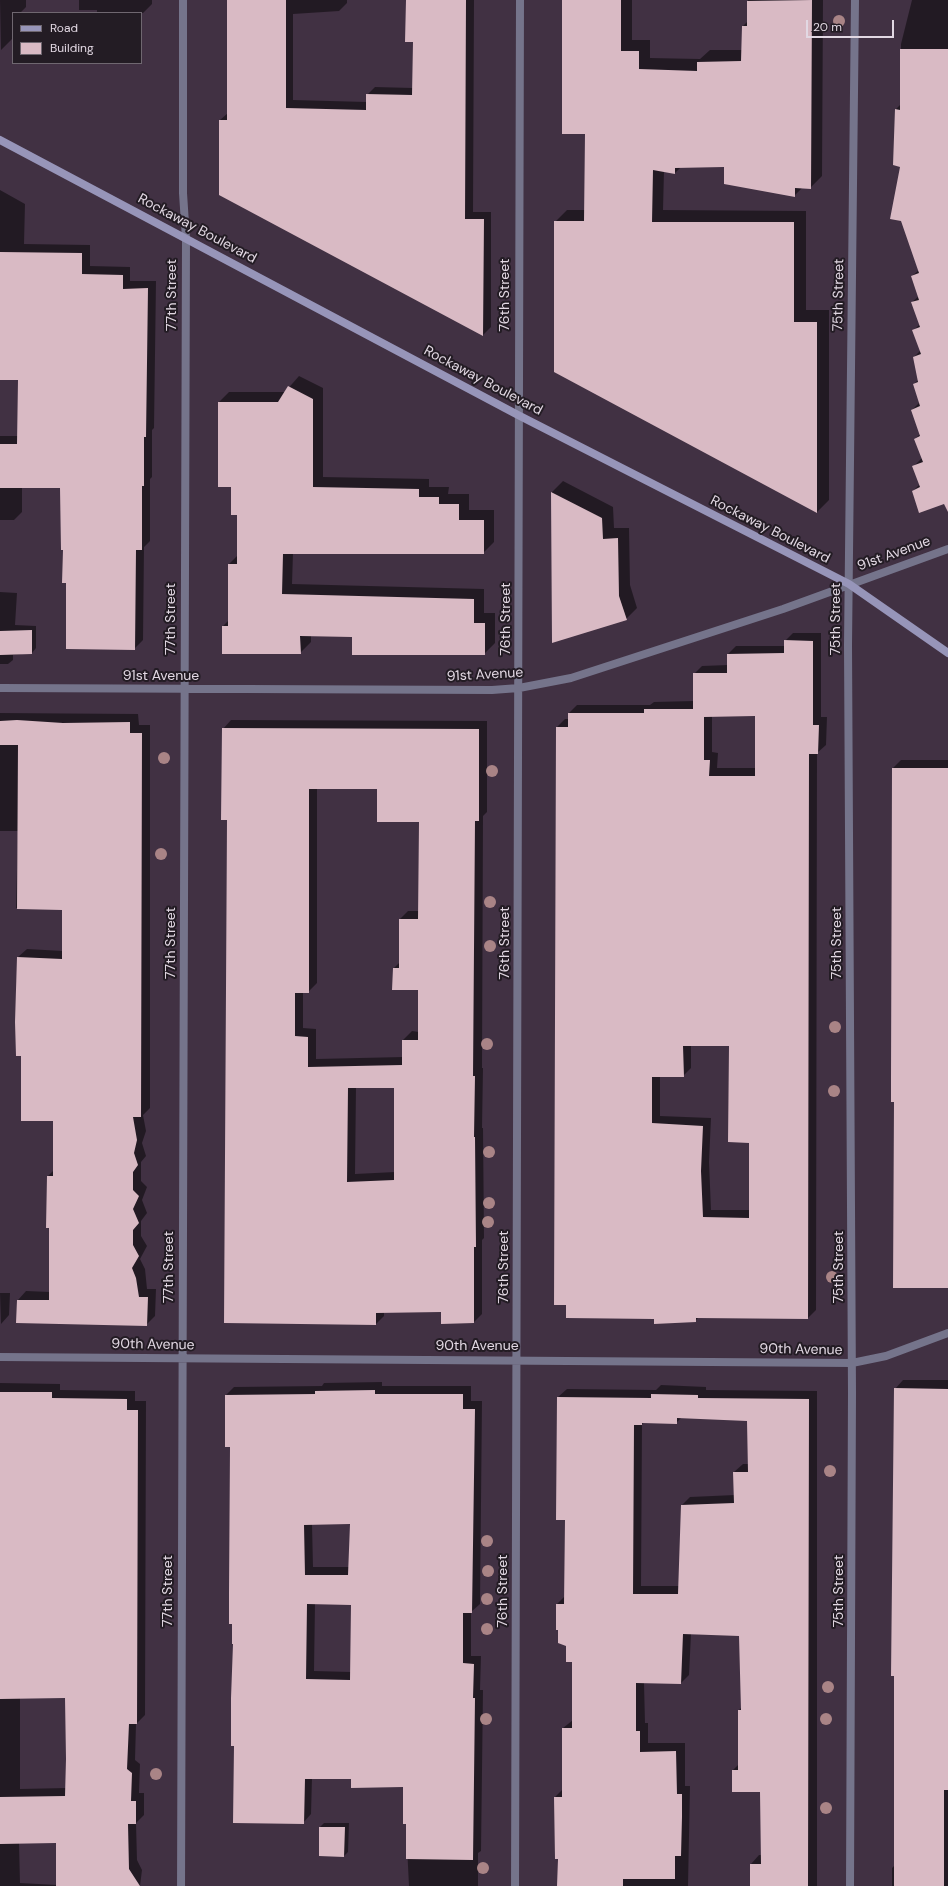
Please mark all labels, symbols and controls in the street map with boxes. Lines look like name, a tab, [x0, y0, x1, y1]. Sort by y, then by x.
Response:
legend	[12, 12, 142, 64]
scale bar	[808, 12, 896, 38]
text: 20 m	[813, 19, 842, 35]
text: Road	[50, 20, 78, 36]
text: Building	[50, 40, 94, 56]
street label: Rockaway Boulevard	[135, 191, 259, 267]
street label: 77th Street	[164, 259, 180, 331]
street label: 76th Street	[497, 259, 513, 331]
street label: 75th Street	[830, 259, 848, 331]
street label: Rockaway Boulevard	[421, 343, 545, 419]
street label: Rockaway Boulevard	[707, 493, 833, 567]
street label: 91st Avenue	[855, 533, 933, 575]
street label: 77th Street	[163, 583, 179, 655]
street label: 76th Street	[498, 583, 514, 655]
street label: 75th Street	[828, 583, 844, 655]
street label: 91st Avenue	[446, 665, 524, 685]
street label: 91st Avenue	[123, 668, 199, 684]
street label: 77th Street	[163, 907, 179, 979]
street label: 76th Street	[497, 907, 513, 979]
street label: 75th Street	[829, 907, 845, 979]
street label: 77th Street	[161, 1231, 177, 1303]
street label: 76th Street	[496, 1231, 512, 1303]
street label: 75th Street	[831, 1231, 847, 1303]
street label: 90th Avenue	[111, 1336, 195, 1354]
street label: 90th Avenue	[435, 1338, 519, 1354]
street label: 90th Avenue	[759, 1341, 843, 1359]
street label: 77th Street	[160, 1555, 176, 1627]
street label: 76th Street	[495, 1555, 511, 1627]
street label: 75th Street	[831, 1555, 847, 1627]

